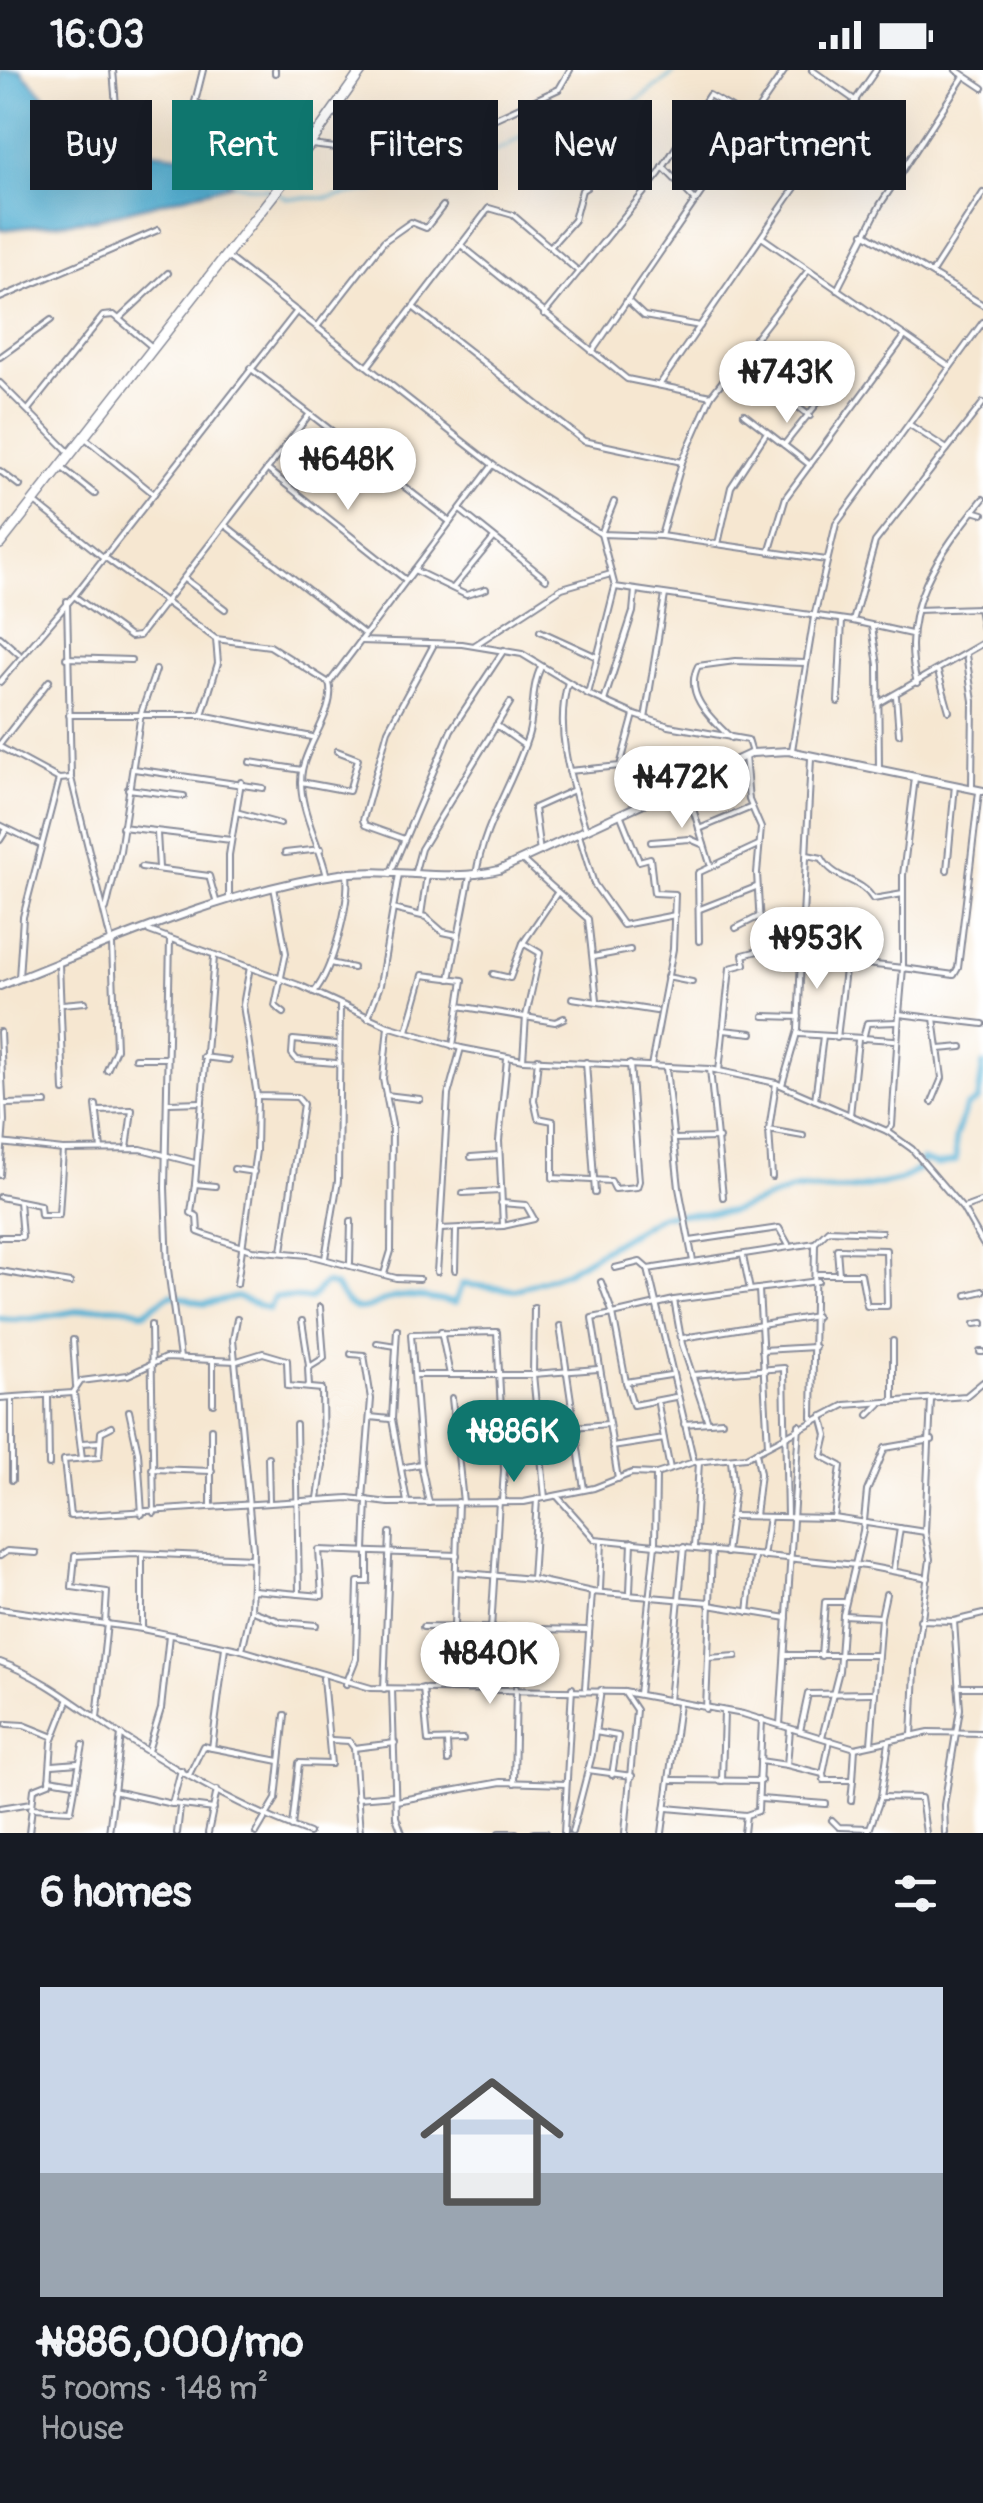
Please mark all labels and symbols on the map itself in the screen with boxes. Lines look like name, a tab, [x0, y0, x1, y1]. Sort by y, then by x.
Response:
pin: ₦743K	[717, 341, 857, 426]
pin: ₦648K	[278, 428, 418, 513]
pin: ₦472K	[612, 746, 752, 831]
pin: ₦953K	[747, 907, 887, 992]
pin: ₦886K	[444, 1400, 584, 1485]
pin: ₦840K	[420, 1622, 560, 1707]

